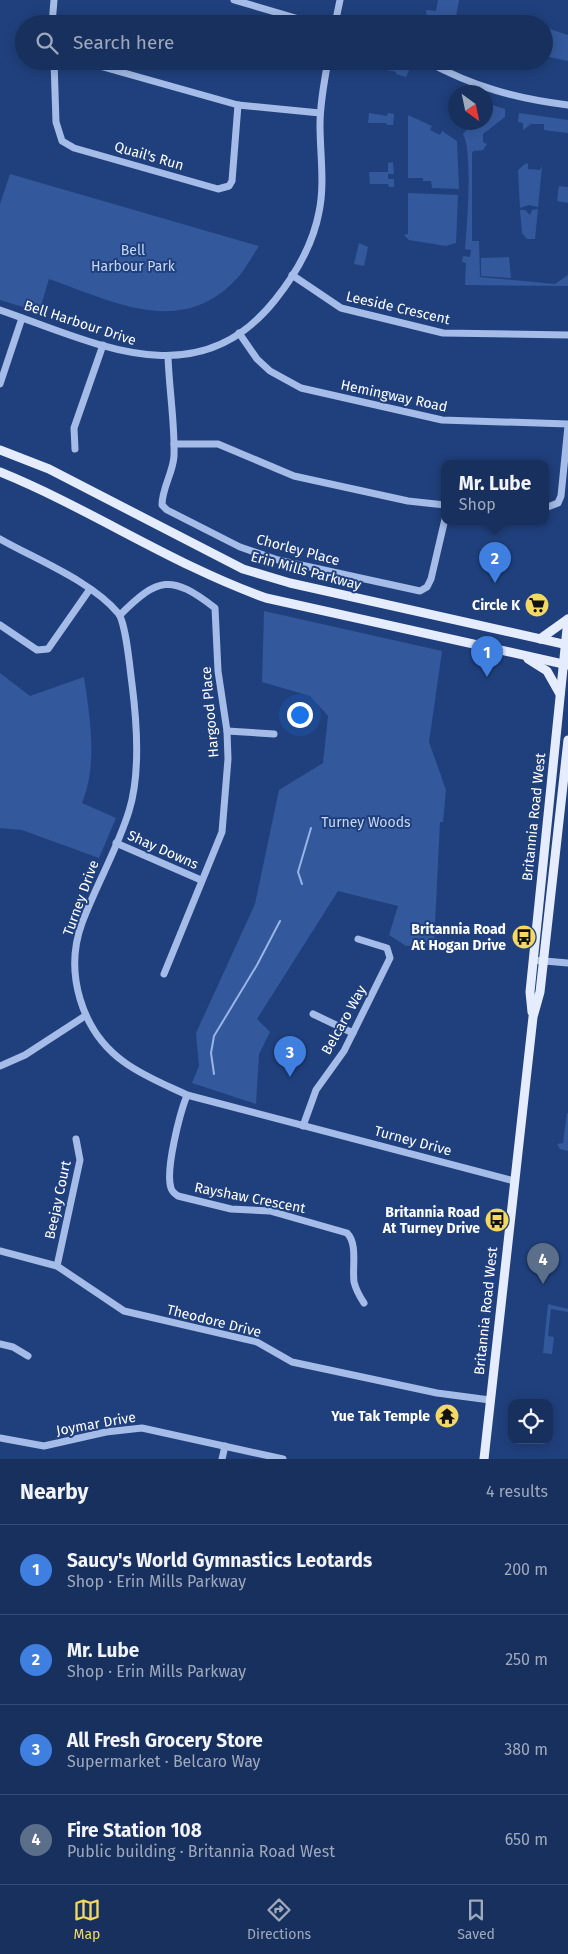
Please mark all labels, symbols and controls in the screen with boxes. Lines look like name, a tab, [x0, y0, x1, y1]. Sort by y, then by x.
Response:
search box	[15, 15, 553, 70]
icon: search	[33, 29, 61, 57]
text: Search here	[73, 31, 174, 54]
north arrow	[448, 85, 493, 130]
street label: Quail's Run	[112, 138, 186, 174]
park label: Bell Harbour Park	[91, 242, 176, 275]
street label: Leeside Crescent	[344, 288, 453, 328]
street label: Bell Harbour Drive	[22, 297, 138, 349]
street label: Hemingway Road	[339, 376, 449, 416]
popup	[441, 460, 549, 525]
text: Mr. Lube	[459, 472, 531, 495]
text: Shop	[459, 495, 496, 514]
street label: Chorley Place	[255, 531, 341, 569]
pin: 2	[479, 542, 511, 583]
street label: Erin Mills Parkway	[249, 548, 363, 594]
supermarket icon: Circle K	[524, 592, 550, 618]
place label: Circle K	[472, 597, 521, 614]
pin: 1	[471, 636, 503, 677]
street label: Hargood Place	[198, 666, 222, 758]
your location	[287, 702, 313, 728]
street label: Britannia Road West	[519, 751, 549, 882]
park label: Turney Woods	[321, 814, 411, 831]
street label: Shay Downs	[125, 827, 202, 873]
street label: Turney Drive	[59, 858, 103, 938]
place label: Britannia Road At Hogan Drive	[411, 921, 506, 954]
bus stop icon: Britannia Road At Hogan Drive	[511, 924, 537, 950]
street label: Belcaro Way	[318, 982, 370, 1058]
pin: 3	[274, 1036, 306, 1077]
street label: Turney Drive	[372, 1123, 454, 1159]
street label: Beejay Court	[41, 1158, 75, 1241]
street label: Rayshaw Crescent	[193, 1179, 308, 1217]
place label: Britannia Road At Turney Drive	[382, 1204, 480, 1237]
bus stop icon: Britannia Road At Turney Drive	[484, 1207, 510, 1233]
pin: 4	[527, 1243, 559, 1284]
street label: Britannia Road West	[471, 1245, 501, 1376]
street label: Theodore Drive	[165, 1301, 263, 1341]
map controls	[508, 1399, 553, 1444]
button: locate	[508, 1399, 553, 1444]
temple icon: Yue Tak Temple	[434, 1403, 460, 1429]
place label: Yue Tak Temple	[330, 1408, 430, 1425]
street label: Joymar Drive	[55, 1409, 137, 1439]
text: Nearby	[20, 1479, 88, 1505]
text: 4 results	[486, 1482, 548, 1501]
text: Saucy's World Gymnastics Leotards	[67, 1549, 372, 1572]
text: 1	[32, 1560, 40, 1579]
text: 200 m	[504, 1560, 548, 1579]
text: Shop · Erin Mills Parkway	[67, 1572, 246, 1591]
text: Mr. Lube	[67, 1639, 139, 1662]
text: 2	[32, 1650, 40, 1669]
text: 250 m	[505, 1650, 548, 1669]
text: Shop · Erin Mills Parkway	[67, 1662, 246, 1681]
text: All Fresh Grocery Store	[67, 1729, 263, 1752]
text: 3	[32, 1740, 40, 1759]
text: 380 m	[504, 1740, 548, 1759]
text: Supermarket · Belcaro Way	[67, 1752, 261, 1771]
text: Fire Station 108	[67, 1819, 202, 1842]
text: 4	[31, 1830, 41, 1849]
text: 650 m	[505, 1830, 548, 1849]
text: Public building · Britannia Road West	[67, 1842, 335, 1861]
tab: Map	[73, 1896, 101, 1943]
tab: Directions	[247, 1896, 311, 1943]
tab: Saved	[457, 1896, 495, 1943]

